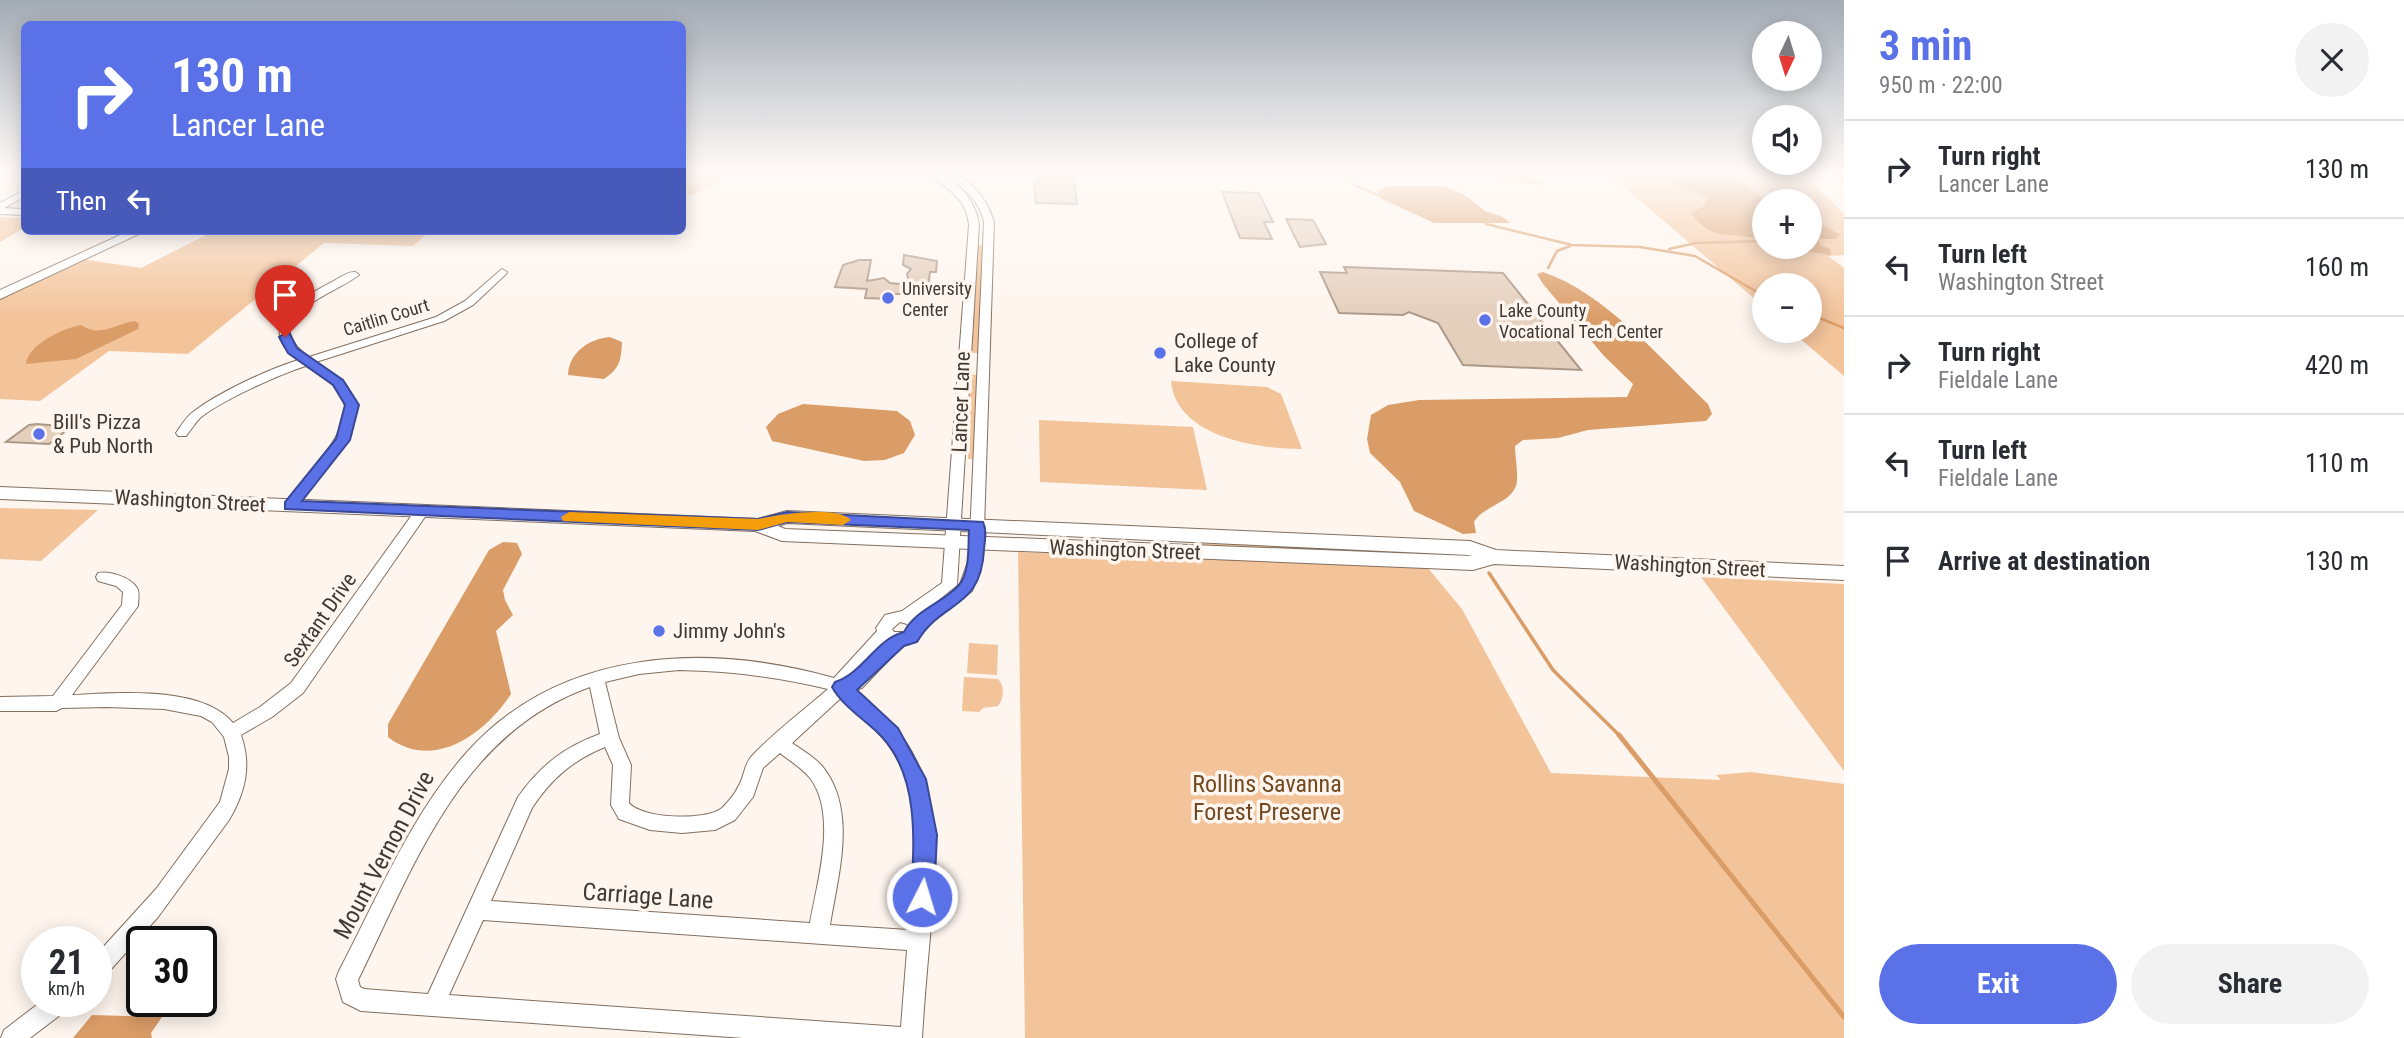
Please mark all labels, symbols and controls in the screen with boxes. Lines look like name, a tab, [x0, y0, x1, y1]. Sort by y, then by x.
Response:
north arrow	[1752, 21, 1822, 91]
map controls	[1752, 21, 1822, 343]
text: 3 min	[1879, 21, 1972, 70]
button: close	[2295, 23, 2369, 97]
text: 130 m	[171, 47, 293, 104]
icon: right	[56, 49, 147, 140]
text: 950 m · 22:00	[1879, 72, 2003, 99]
button: sound	[1752, 105, 1822, 175]
text: Lancer Lane	[171, 106, 325, 144]
text: Turn right	[1938, 141, 2040, 171]
icon: right	[1879, 150, 1917, 188]
text: 130 m	[2305, 154, 2369, 184]
text: Lancer Lane	[1938, 171, 2049, 198]
icon: left	[121, 182, 159, 220]
text: Then	[56, 186, 107, 216]
button: +	[1752, 189, 1822, 259]
text: Turn left	[1938, 239, 2027, 269]
icon: left	[1879, 248, 1917, 286]
text: 160 m	[2305, 252, 2369, 282]
pin	[255, 265, 315, 337]
text: Washington Street	[1938, 269, 2104, 296]
button: −	[1752, 273, 1822, 343]
icon: arrive	[266, 276, 304, 314]
place label: University Center	[902, 278, 972, 320]
marker: University Center	[880, 290, 896, 306]
street label: Caitlin Court	[341, 294, 431, 340]
place label: Lake County Vocational Tech Center	[1499, 300, 1664, 342]
marker: Lake County Vocational Tech Center	[1477, 312, 1493, 328]
place label: College of Lake County	[1174, 329, 1276, 377]
text: Turn right	[1938, 337, 2040, 367]
marker: College of Lake County	[1152, 345, 1168, 361]
icon: right	[1879, 346, 1917, 384]
text: 420 m	[2305, 350, 2369, 380]
street label: Lancer Lane	[947, 351, 975, 453]
text: Fieldale Lane	[1938, 367, 2058, 394]
place label: Bill's Pizza & Pub North	[53, 410, 153, 458]
marker: Bill's Pizza & Pub North	[31, 426, 47, 442]
text: Turn left	[1938, 435, 2027, 465]
icon: left	[1879, 444, 1917, 482]
text: 110 m	[2305, 448, 2369, 478]
text: Fieldale Lane	[1938, 465, 2058, 492]
street label: Washington Street	[114, 485, 266, 517]
street label: Washington Street	[1049, 535, 1201, 565]
icon: arrive	[1879, 542, 1917, 580]
text: Arrive at destination	[1938, 546, 2150, 576]
text: 130 m	[2305, 546, 2369, 576]
street label: Washington Street	[1614, 550, 1766, 582]
street label: Sextant Drive	[279, 568, 361, 672]
place label: Jimmy John's	[673, 619, 786, 643]
marker: Jimmy John's	[651, 623, 667, 639]
street label: Mount Vernon Drive	[328, 766, 440, 944]
park label: Rollins Savanna Forest Preserve	[1192, 770, 1342, 826]
position arrow	[885, 860, 959, 934]
street label: Carriage Lane	[582, 877, 714, 915]
speed limit sign: 30	[126, 926, 217, 1017]
text: 21	[49, 942, 84, 983]
button: Exit	[1879, 944, 2117, 1024]
button: Share	[2131, 944, 2369, 1024]
text: km/h	[48, 978, 85, 999]

